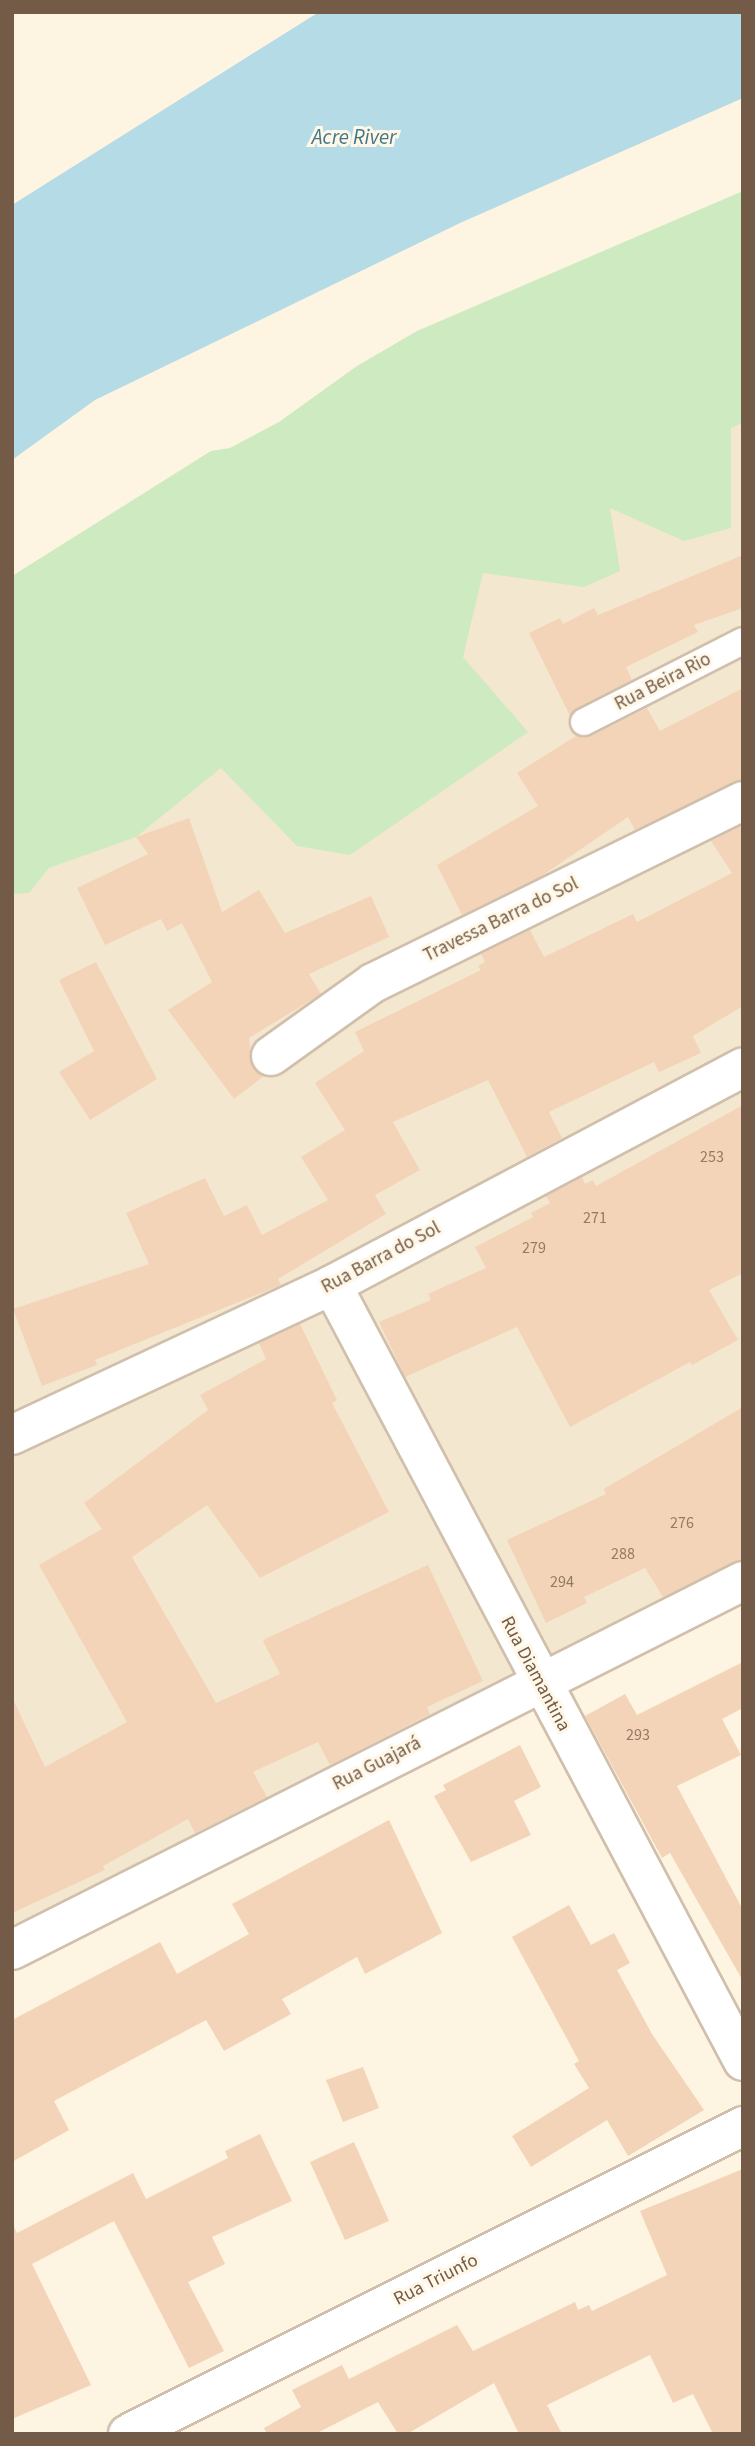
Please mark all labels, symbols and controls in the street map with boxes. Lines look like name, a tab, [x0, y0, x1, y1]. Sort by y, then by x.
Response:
water label: Acre River	[312, 124, 396, 150]
street label: Rua Beira Rio	[611, 648, 715, 716]
street label: Travessa Barra do Sol	[420, 873, 582, 967]
house number: 253	[700, 1147, 724, 1167]
house number: 271	[583, 1208, 607, 1228]
street label: Rua Barra do Sol	[318, 1217, 444, 1299]
house number: 279	[522, 1238, 546, 1258]
house number: 276	[670, 1513, 694, 1533]
house number: 288	[611, 1544, 635, 1564]
house number: 294	[550, 1572, 574, 1592]
street label: Rua Diamantina	[495, 1612, 575, 1736]
house number: 293	[626, 1725, 650, 1745]
street label: Rua Guajará	[329, 1732, 425, 1796]
street label: Rua Triunfo	[390, 2249, 482, 2311]

